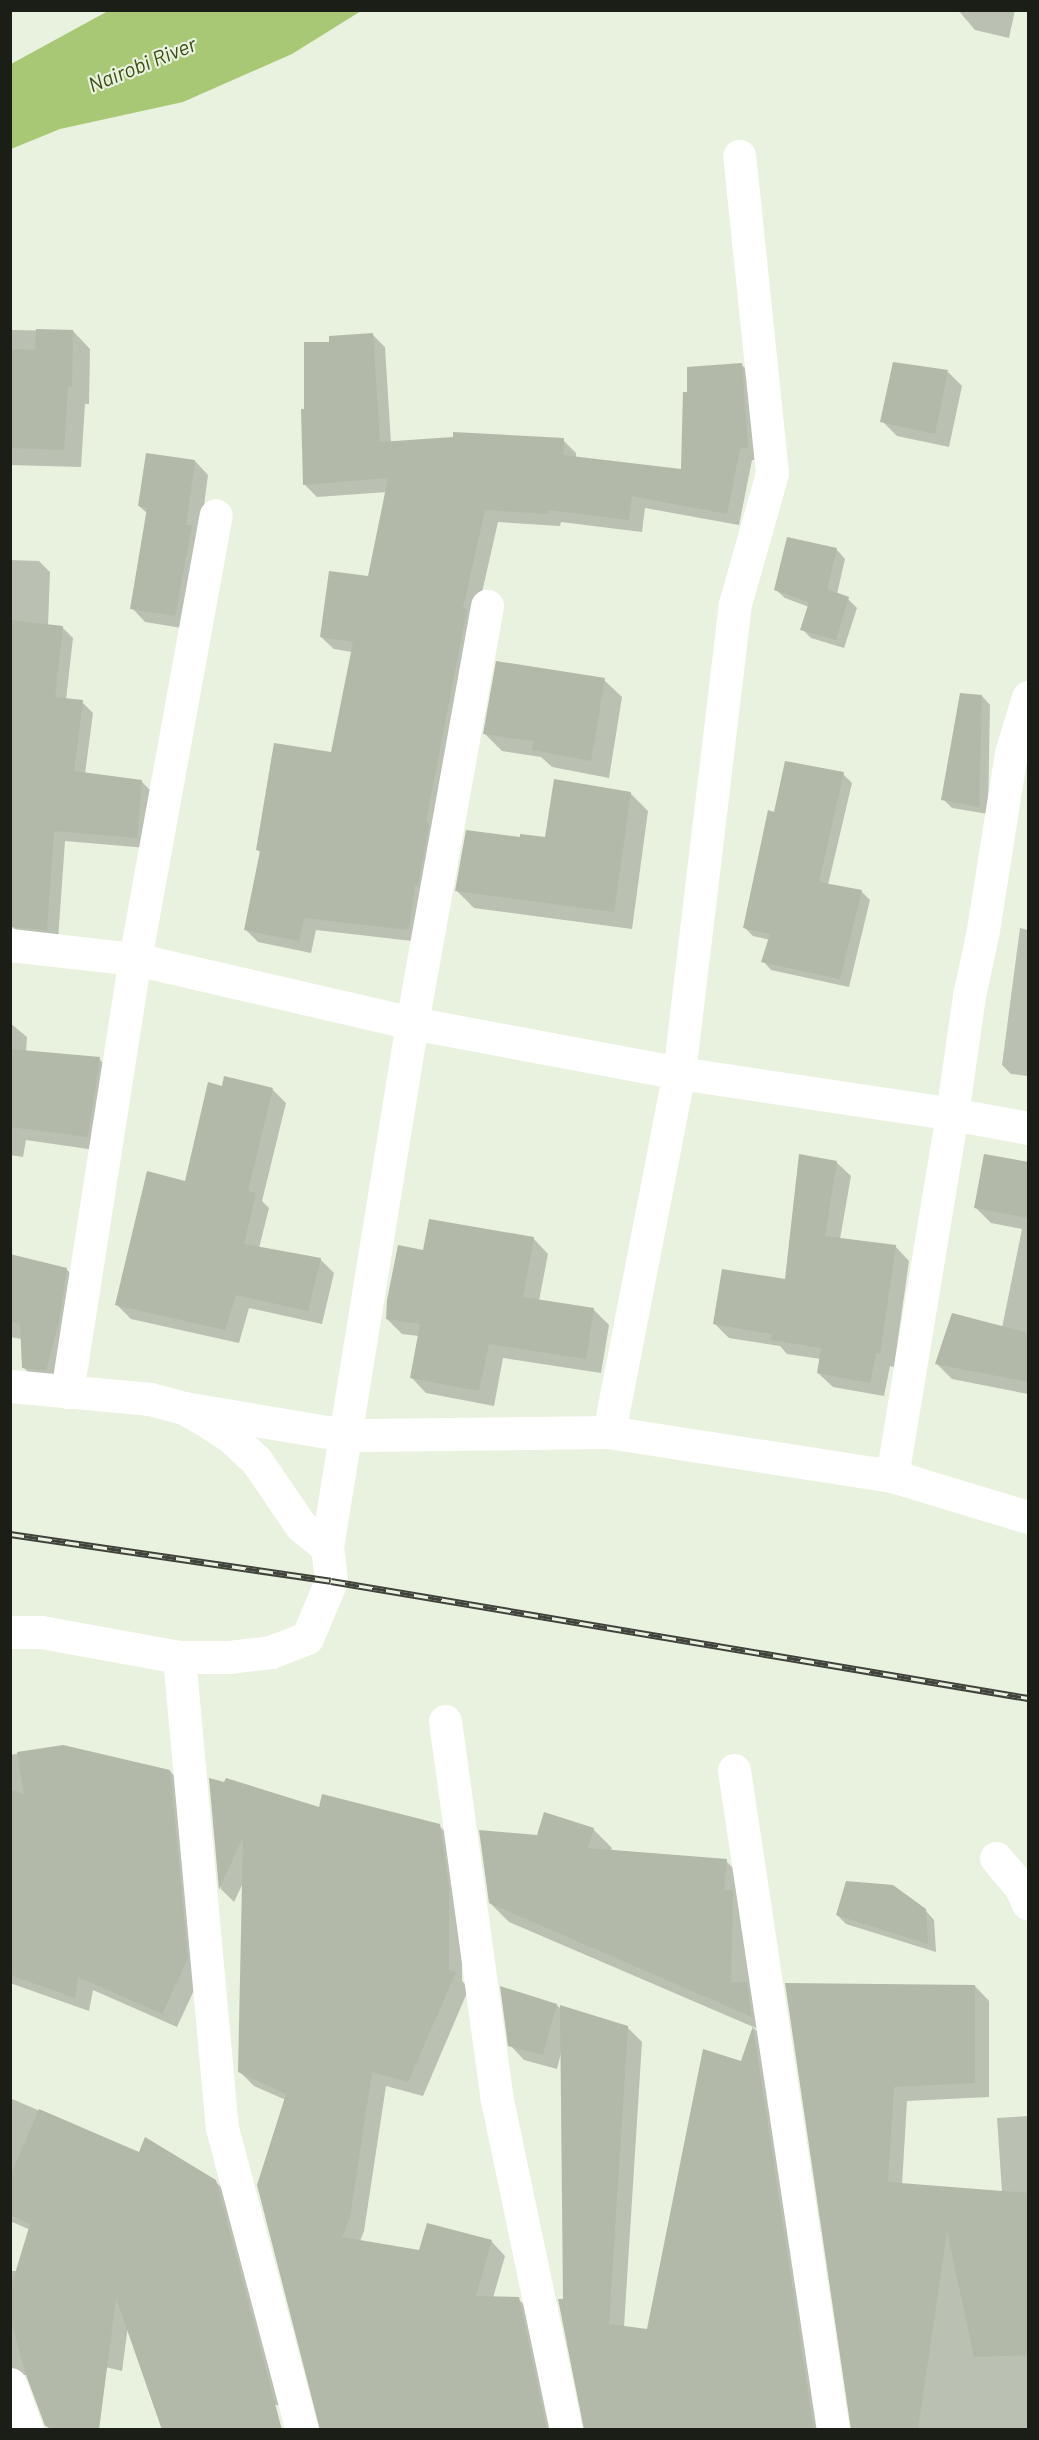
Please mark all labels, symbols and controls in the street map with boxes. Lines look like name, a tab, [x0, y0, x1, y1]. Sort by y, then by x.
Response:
water label: Nairobi River	[84, 31, 200, 97]

